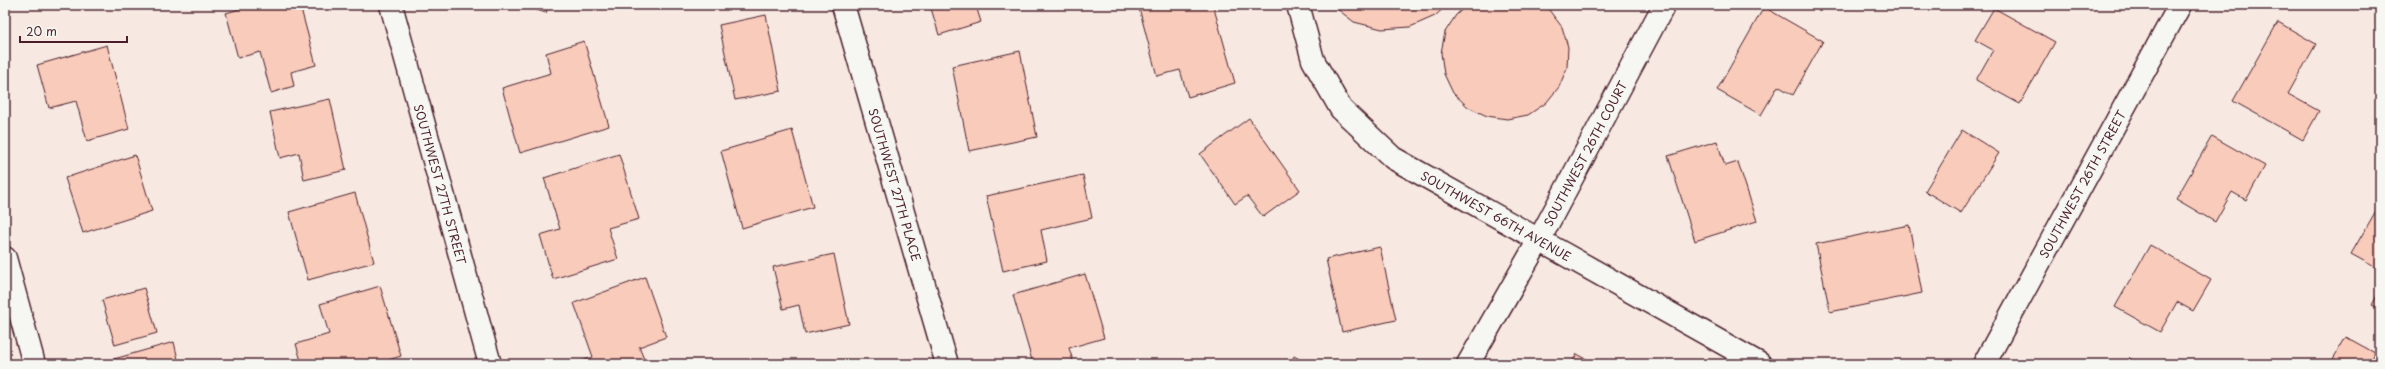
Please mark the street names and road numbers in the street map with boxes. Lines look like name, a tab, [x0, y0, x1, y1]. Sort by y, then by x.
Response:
street label: SOUTHWEST 26TH COURT	[1539, 77, 1632, 229]
street label: SOUTHWEST 27TH STREET	[410, 102, 471, 267]
street label: SOUTHWEST 27TH PLACE	[864, 106, 926, 263]
street label: SOUTHWEST 26TH STREET	[2035, 106, 2130, 261]
street label: SOUTHWEST 66TH AVENUE	[1418, 166, 1574, 265]

